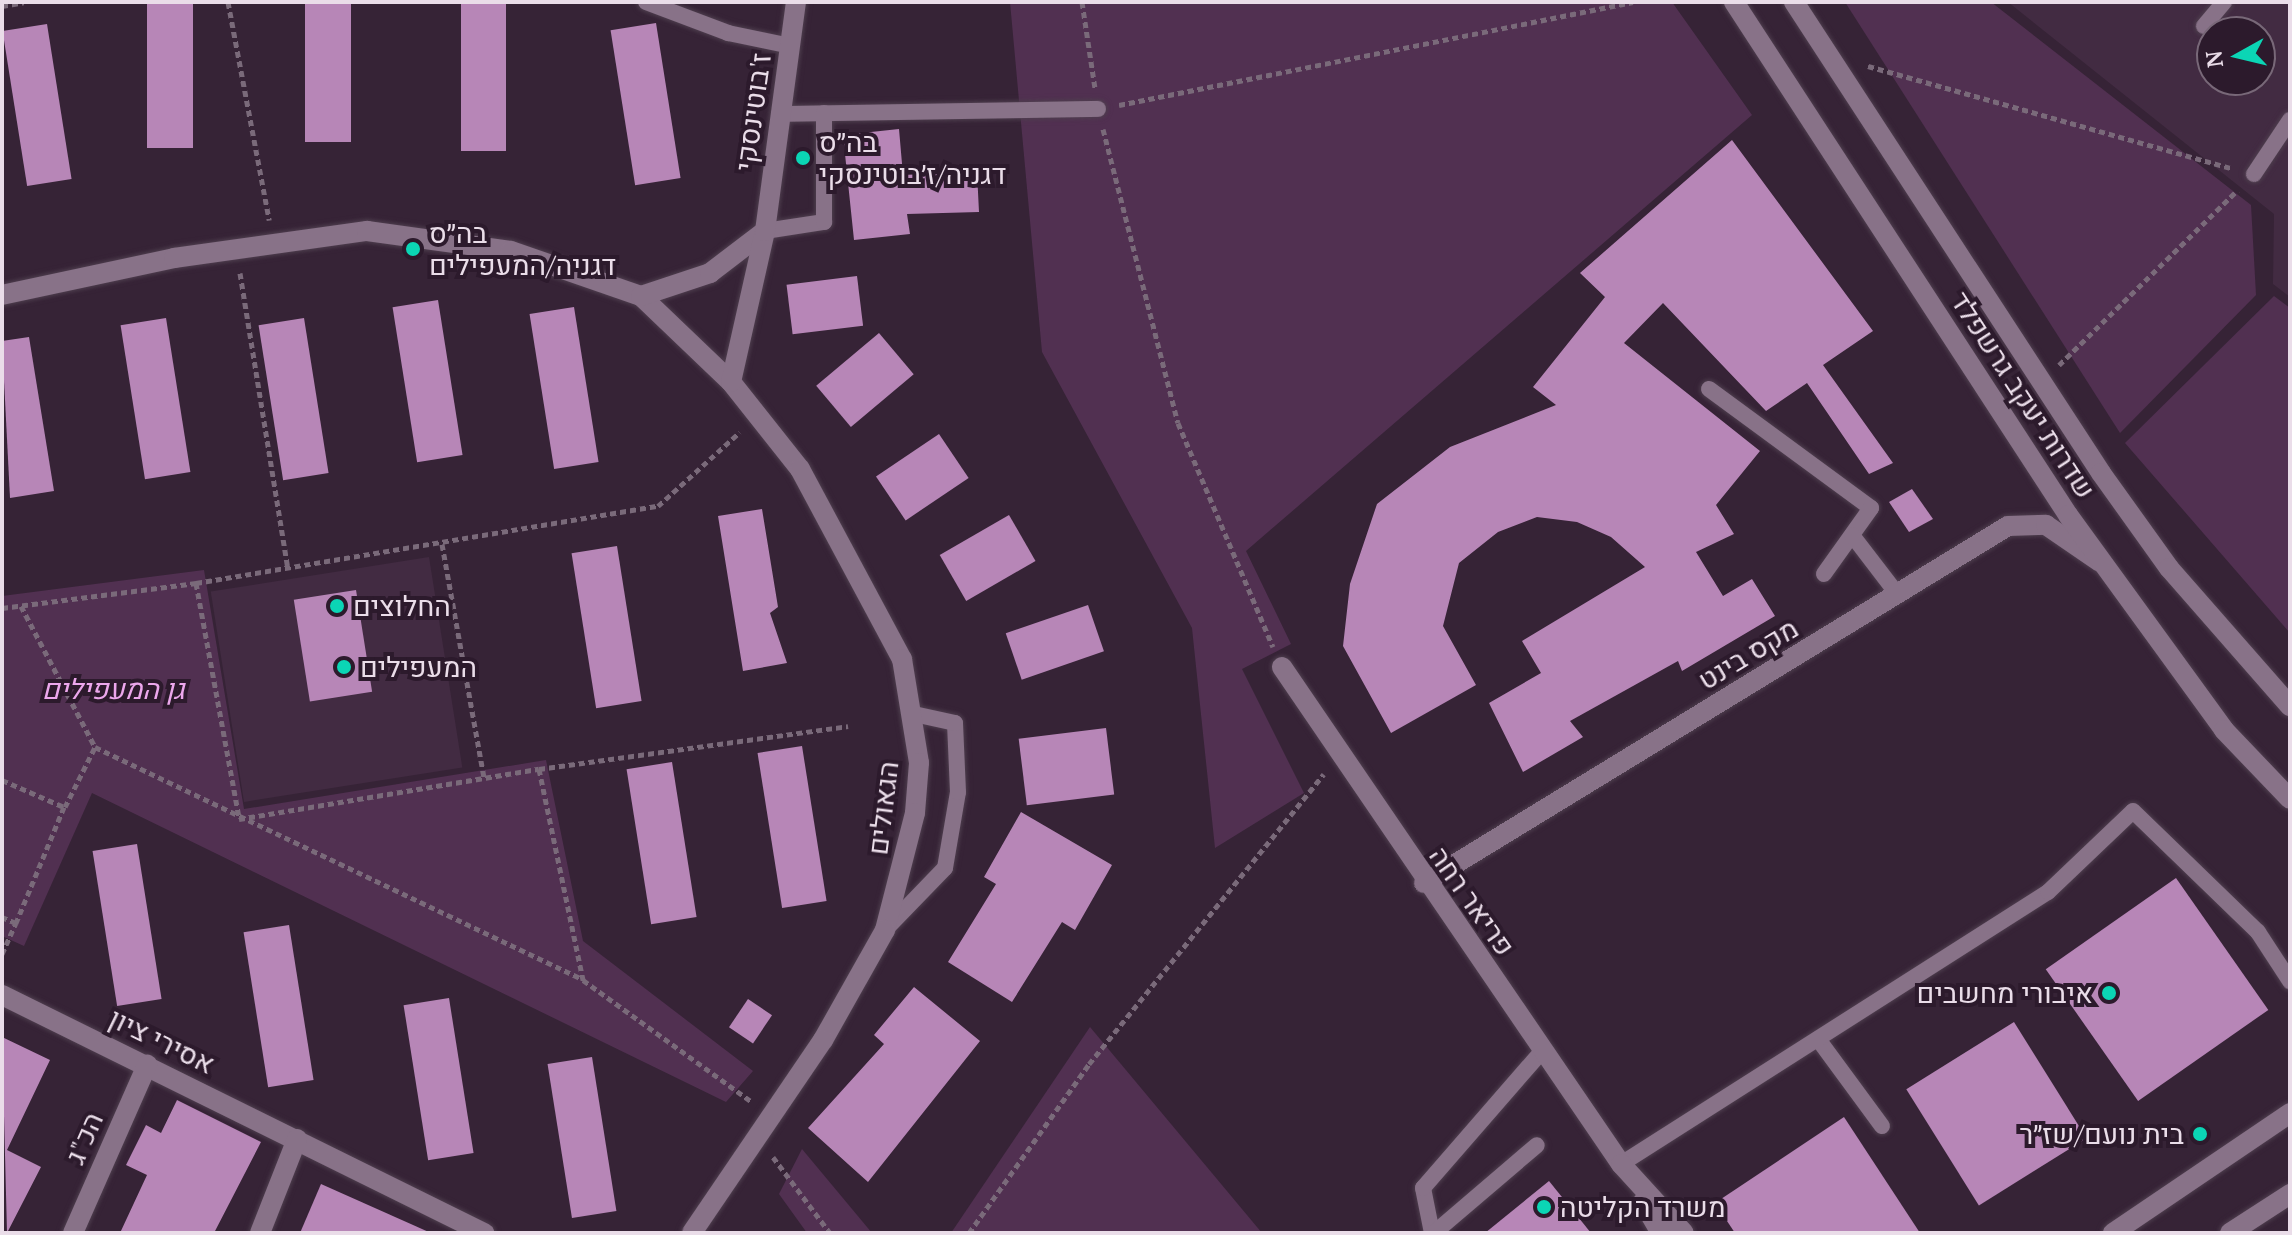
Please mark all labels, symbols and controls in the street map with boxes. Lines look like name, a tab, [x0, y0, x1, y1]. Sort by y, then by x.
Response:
north arrow	[2196, 16, 2276, 96]
text: N	[2198, 49, 2229, 69]
street label: ז'בוטינסקי	[728, 51, 778, 173]
place label: בה״ס דגניה/ז׳בוטינסקי	[819, 125, 1006, 191]
marker: בה״ס דגניה/ז׳בוטינסקי	[794, 149, 812, 167]
place label: בה״ס דגניה/המעפילים	[429, 216, 616, 282]
marker: בה״ס דגניה/המעפילים	[404, 240, 422, 258]
street label: שדרות יעקב גרשפלד	[1944, 285, 2102, 505]
place label: החלוצים	[353, 589, 451, 623]
marker: החלוצים	[328, 597, 346, 615]
street label: מקס בינט	[1692, 611, 1804, 697]
place label: המעפילים	[360, 650, 477, 684]
marker: המעפילים	[335, 658, 353, 676]
park label: גן המעפילים	[42, 672, 184, 706]
street label: הגאולים	[861, 759, 905, 857]
street label: פריאר רחה	[1422, 840, 1522, 962]
place label: איבורי מחשבים	[1917, 976, 2093, 1010]
marker: איבורי מחשבים	[2100, 984, 2118, 1002]
street label: אסירי ציון	[104, 1001, 220, 1081]
street label: הכ"ג	[58, 1107, 110, 1169]
place label: בית נועם/שז״ר	[2019, 1117, 2184, 1151]
marker: בית נועם/שז״ר	[2191, 1125, 2209, 1143]
place label: משרד הקליטה	[1560, 1190, 1726, 1224]
marker: משרד הקליטה	[1535, 1198, 1553, 1216]

